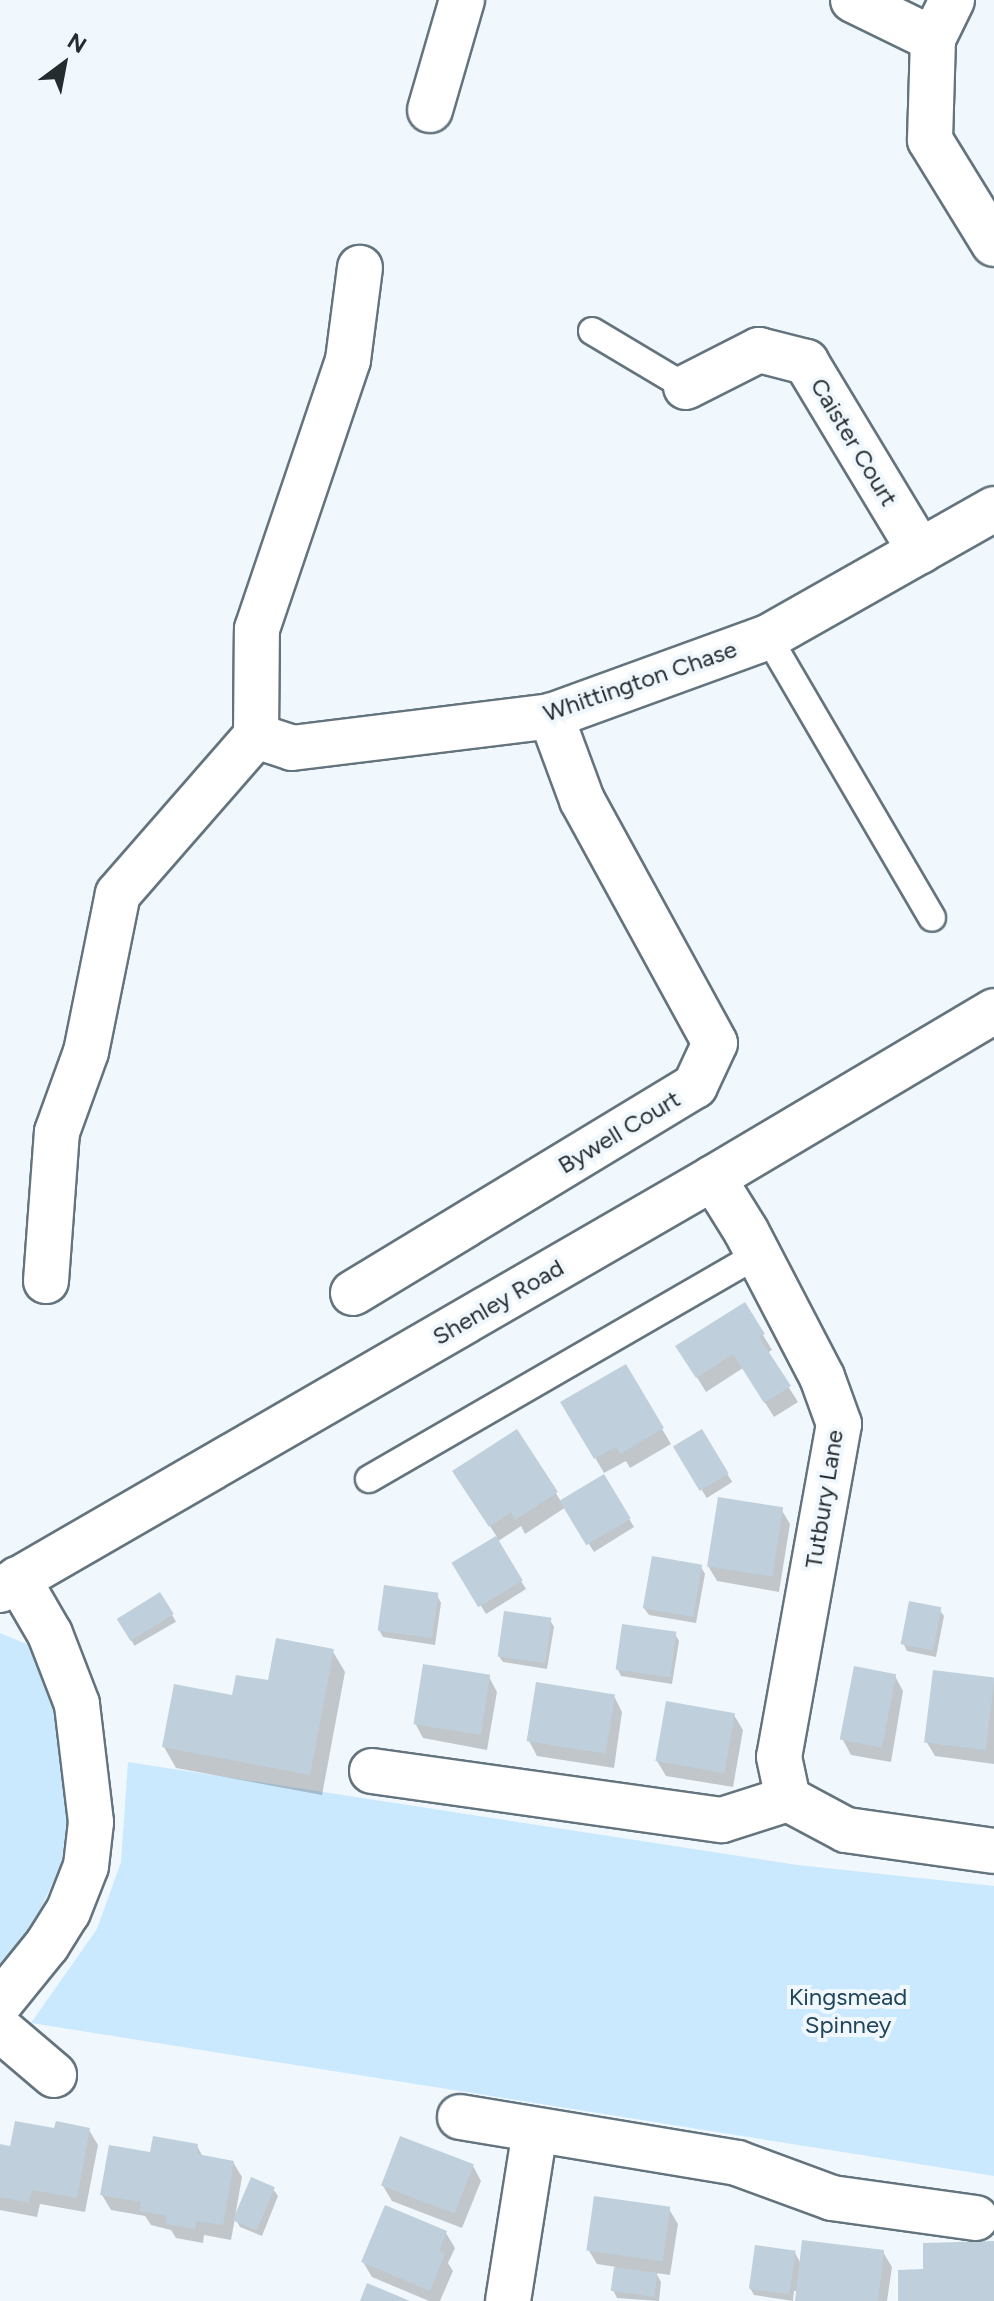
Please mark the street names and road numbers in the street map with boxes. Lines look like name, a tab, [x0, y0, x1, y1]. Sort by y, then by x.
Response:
street label: Caister Court	[805, 373, 903, 511]
street label: Whittington Chase	[539, 634, 741, 728]
street label: Bywell Court	[553, 1084, 685, 1180]
street label: Shenley Road	[427, 1253, 569, 1351]
street label: Tutbury Lane	[799, 1428, 849, 1570]

